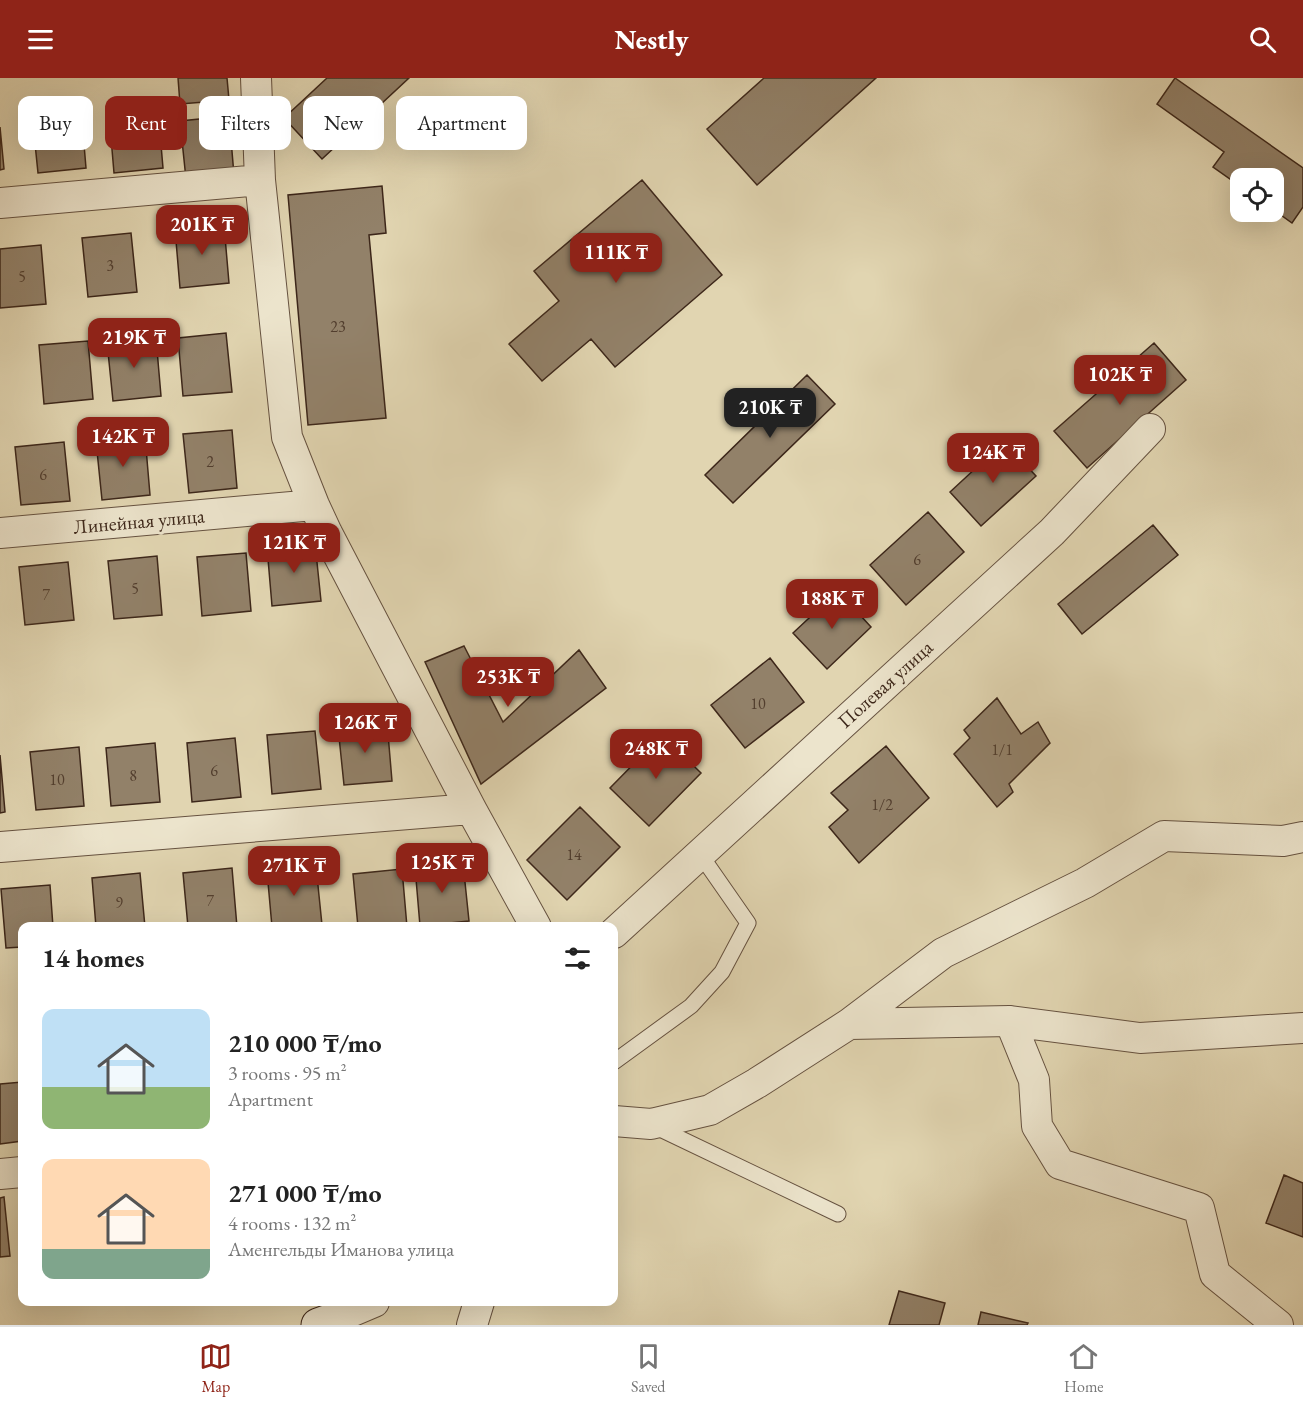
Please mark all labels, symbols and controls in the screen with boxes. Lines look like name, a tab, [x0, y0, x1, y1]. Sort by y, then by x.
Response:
text: Nestly	[615, 22, 688, 57]
icon: menu	[24, 23, 57, 56]
icon: search	[1246, 23, 1279, 56]
chip: Buy	[18, 96, 93, 150]
chip: Rent	[105, 96, 187, 150]
chip: Filters	[199, 96, 291, 150]
chip: New	[303, 96, 384, 150]
chip: Apartment	[396, 96, 527, 150]
map controls	[1230, 168, 1284, 222]
button: locate	[1230, 168, 1284, 222]
pin: 201K ₸	[153, 205, 251, 256]
text: 201K ₸	[170, 211, 234, 237]
pin: 111K ₸	[567, 233, 665, 284]
text: 111K ₸	[584, 239, 648, 265]
house number: 3	[106, 255, 114, 276]
house number: 5	[18, 266, 26, 287]
house number: 23	[330, 316, 346, 337]
pin: 219K ₸	[85, 318, 183, 369]
text: 219K ₸	[102, 324, 166, 350]
pin: 102K ₸	[1071, 355, 1169, 406]
text: 102K ₸	[1088, 361, 1152, 387]
pin: 210K ₸	[721, 388, 819, 439]
text: 210K ₸	[738, 394, 802, 420]
pin: 142K ₸	[74, 417, 172, 468]
text: 142K ₸	[91, 423, 155, 449]
pin: 124K ₸	[944, 433, 1042, 484]
text: 124K ₸	[961, 439, 1025, 465]
house number: 2	[206, 451, 214, 472]
house number: 6	[39, 464, 47, 485]
street label: Линейная улица	[72, 502, 206, 540]
pin: 121K ₸	[245, 523, 343, 574]
text: 121K ₸	[262, 529, 326, 555]
house number: 6	[913, 549, 921, 570]
house number: 5	[131, 578, 139, 599]
pin: 188K ₸	[783, 579, 881, 630]
house number: 7	[42, 584, 50, 605]
text: 188K ₸	[800, 585, 864, 611]
street label: Полевая улица	[832, 634, 938, 734]
pin: 253K ₸	[459, 657, 557, 708]
text: 253K ₸	[476, 663, 540, 689]
house number: 10	[750, 693, 766, 714]
pin: 126K ₸	[316, 703, 414, 754]
text: 126K ₸	[333, 709, 397, 735]
pin: 248K ₸	[607, 729, 705, 780]
text: 248K ₸	[624, 735, 688, 761]
house number: 1/1	[991, 739, 1013, 760]
house number: 6	[210, 760, 218, 781]
house number: 8	[129, 765, 137, 786]
house number: 10	[49, 769, 65, 790]
house number: 1/2	[871, 794, 893, 815]
pin: 125K ₸	[393, 843, 491, 894]
house number: 14	[566, 844, 582, 865]
pin: 271K ₸	[245, 846, 343, 897]
text: 125K ₸	[410, 849, 474, 875]
text: 271K ₸	[262, 852, 326, 878]
house number: 7	[206, 890, 214, 911]
house number: 9	[115, 892, 123, 913]
text: 14 homes	[42, 941, 144, 975]
icon: filters	[561, 942, 594, 975]
text: 210 000 ₸/mo	[228, 1026, 382, 1060]
icon: home	[90, 1033, 162, 1105]
text: 3 rooms · 95 m²	[228, 1060, 347, 1086]
text: Apartment	[228, 1086, 313, 1112]
text: 271 000 ₸/mo	[228, 1176, 382, 1210]
icon: home	[90, 1183, 162, 1255]
text: 4 rooms · 132 m²	[228, 1210, 356, 1236]
text: Аменгельды Иманова улица	[228, 1236, 454, 1262]
tab: Map	[199, 1340, 232, 1397]
tab: Saved	[631, 1340, 665, 1397]
tab: Home	[1064, 1340, 1104, 1397]

